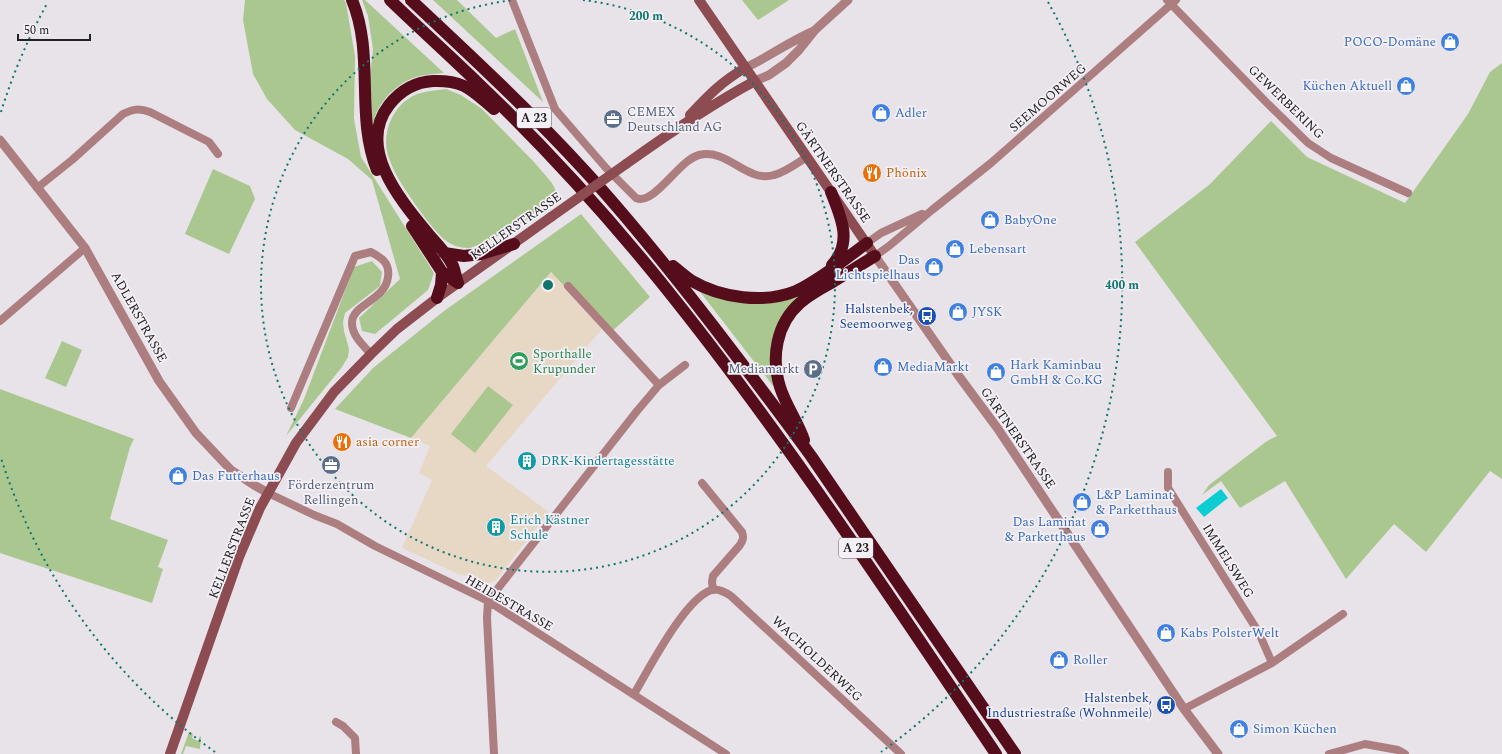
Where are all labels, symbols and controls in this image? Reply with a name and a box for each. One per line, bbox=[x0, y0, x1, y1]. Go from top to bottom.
text: 200 m bbox=[629, 7, 663, 26]
scale bar bbox=[18, 16, 90, 42]
text: 50 m bbox=[24, 21, 49, 40]
shop icon: POCO-Domäne bbox=[1439, 31, 1461, 53]
place label: POCO-Domäne bbox=[1344, 32, 1436, 52]
street label: SEEMOORWEG bbox=[1005, 59, 1091, 137]
street label: GEWERBERING bbox=[1243, 60, 1329, 144]
shop icon: Küchen Aktuell bbox=[1395, 75, 1417, 97]
place label: Küchen Aktuell bbox=[1302, 76, 1392, 96]
place label: CEMEX Deutschland AG bbox=[627, 102, 722, 137]
shop icon: Adler bbox=[870, 102, 892, 124]
place label: Adler bbox=[895, 103, 927, 123]
road number: A 23 bbox=[517, 108, 551, 128]
office icon: CEMEX Deutschland AG bbox=[602, 108, 624, 130]
street label: GÄRTNERSTRASSE bbox=[790, 117, 876, 227]
restaurant icon: Phönix bbox=[861, 162, 883, 184]
place label: Phönix bbox=[886, 163, 927, 183]
street label: KELLERSTRASSE bbox=[466, 187, 566, 265]
shop icon: BabyOne bbox=[979, 209, 1001, 231]
place label: BabyOne bbox=[1004, 210, 1057, 230]
shop icon: Lebensart bbox=[944, 238, 966, 260]
place label: Lebensart bbox=[969, 239, 1027, 259]
place label: Das Lichtspielhaus bbox=[835, 250, 920, 285]
shop icon: Das Lichtspielhaus bbox=[923, 256, 945, 278]
street label: ADLERSTRASSE bbox=[106, 268, 172, 366]
text: 400 m bbox=[1105, 276, 1139, 295]
centre of rings bbox=[541, 278, 555, 292]
place label: Halstenbek, Seemoorweg bbox=[840, 299, 913, 334]
shop icon: JYSK bbox=[947, 301, 969, 323]
place label: JYSK bbox=[972, 302, 1003, 322]
bus stop icon: Halstenbek, Seemoorweg bbox=[916, 305, 938, 327]
place label: Sporthalle Krupunder bbox=[533, 344, 596, 379]
sports icon: Sporthalle Krupunder bbox=[508, 350, 530, 372]
place label: Hark Kaminbau GmbH & Co.KG bbox=[1010, 355, 1103, 390]
shop icon: MediaMarkt bbox=[872, 356, 894, 378]
place label: MediaMarkt bbox=[897, 357, 969, 377]
parking icon: Mediamarkt bbox=[802, 358, 824, 380]
place label: Mediamarkt bbox=[728, 359, 799, 379]
shop icon: Hark Kaminbau GmbH & Co.KG bbox=[985, 361, 1007, 383]
street label: GÄRTNERSTRASSE bbox=[975, 383, 1061, 493]
restaurant icon: asia corner bbox=[331, 431, 353, 453]
place label: asia corner bbox=[356, 432, 419, 452]
building icon: DRK-Kindertagesstätte bbox=[516, 450, 538, 472]
place label: DRK-Kindertagesstätte bbox=[541, 451, 675, 471]
office icon: Förderzentrum Rellingen bbox=[320, 454, 342, 476]
shop icon: Das Futterhaus bbox=[167, 465, 189, 487]
place label: Das Futterhaus bbox=[192, 466, 280, 486]
place label: Förderzentrum Rellingen bbox=[288, 475, 374, 510]
place label: L&P Laminat & Parketthaus bbox=[1096, 485, 1177, 520]
shop icon: L&P Laminat & Parketthaus bbox=[1071, 491, 1093, 513]
street label: KELLERSTRASSE bbox=[203, 494, 261, 602]
place label: Erich Kästner Schule bbox=[510, 510, 589, 545]
place label: Das Laminat & Parketthaus bbox=[1005, 512, 1086, 547]
building icon: Erich Kästner Schule bbox=[485, 516, 507, 538]
shop icon: Das Laminat & Parketthaus bbox=[1089, 518, 1111, 540]
street label: IMMELSWEG bbox=[1197, 520, 1259, 602]
road number: A 23 bbox=[839, 538, 873, 558]
street label: HEIDESTRASSE bbox=[461, 570, 557, 636]
street label: WACHOLDERWEG bbox=[767, 611, 867, 707]
shop icon: Kabs PolsterWelt bbox=[1155, 622, 1177, 644]
place label: Kabs PolsterWelt bbox=[1180, 623, 1280, 643]
shop icon: Roller bbox=[1048, 649, 1070, 671]
place label: Roller bbox=[1073, 650, 1108, 670]
place label: Halstenbek, Industriestraße (Wohnmeile) bbox=[987, 688, 1152, 723]
bus stop icon: Halstenbek, Industriestraße (Wohnmeile) bbox=[1155, 694, 1177, 716]
shop icon: Simon Küchen bbox=[1228, 718, 1250, 740]
place label: Simon Küchen bbox=[1253, 719, 1337, 739]

